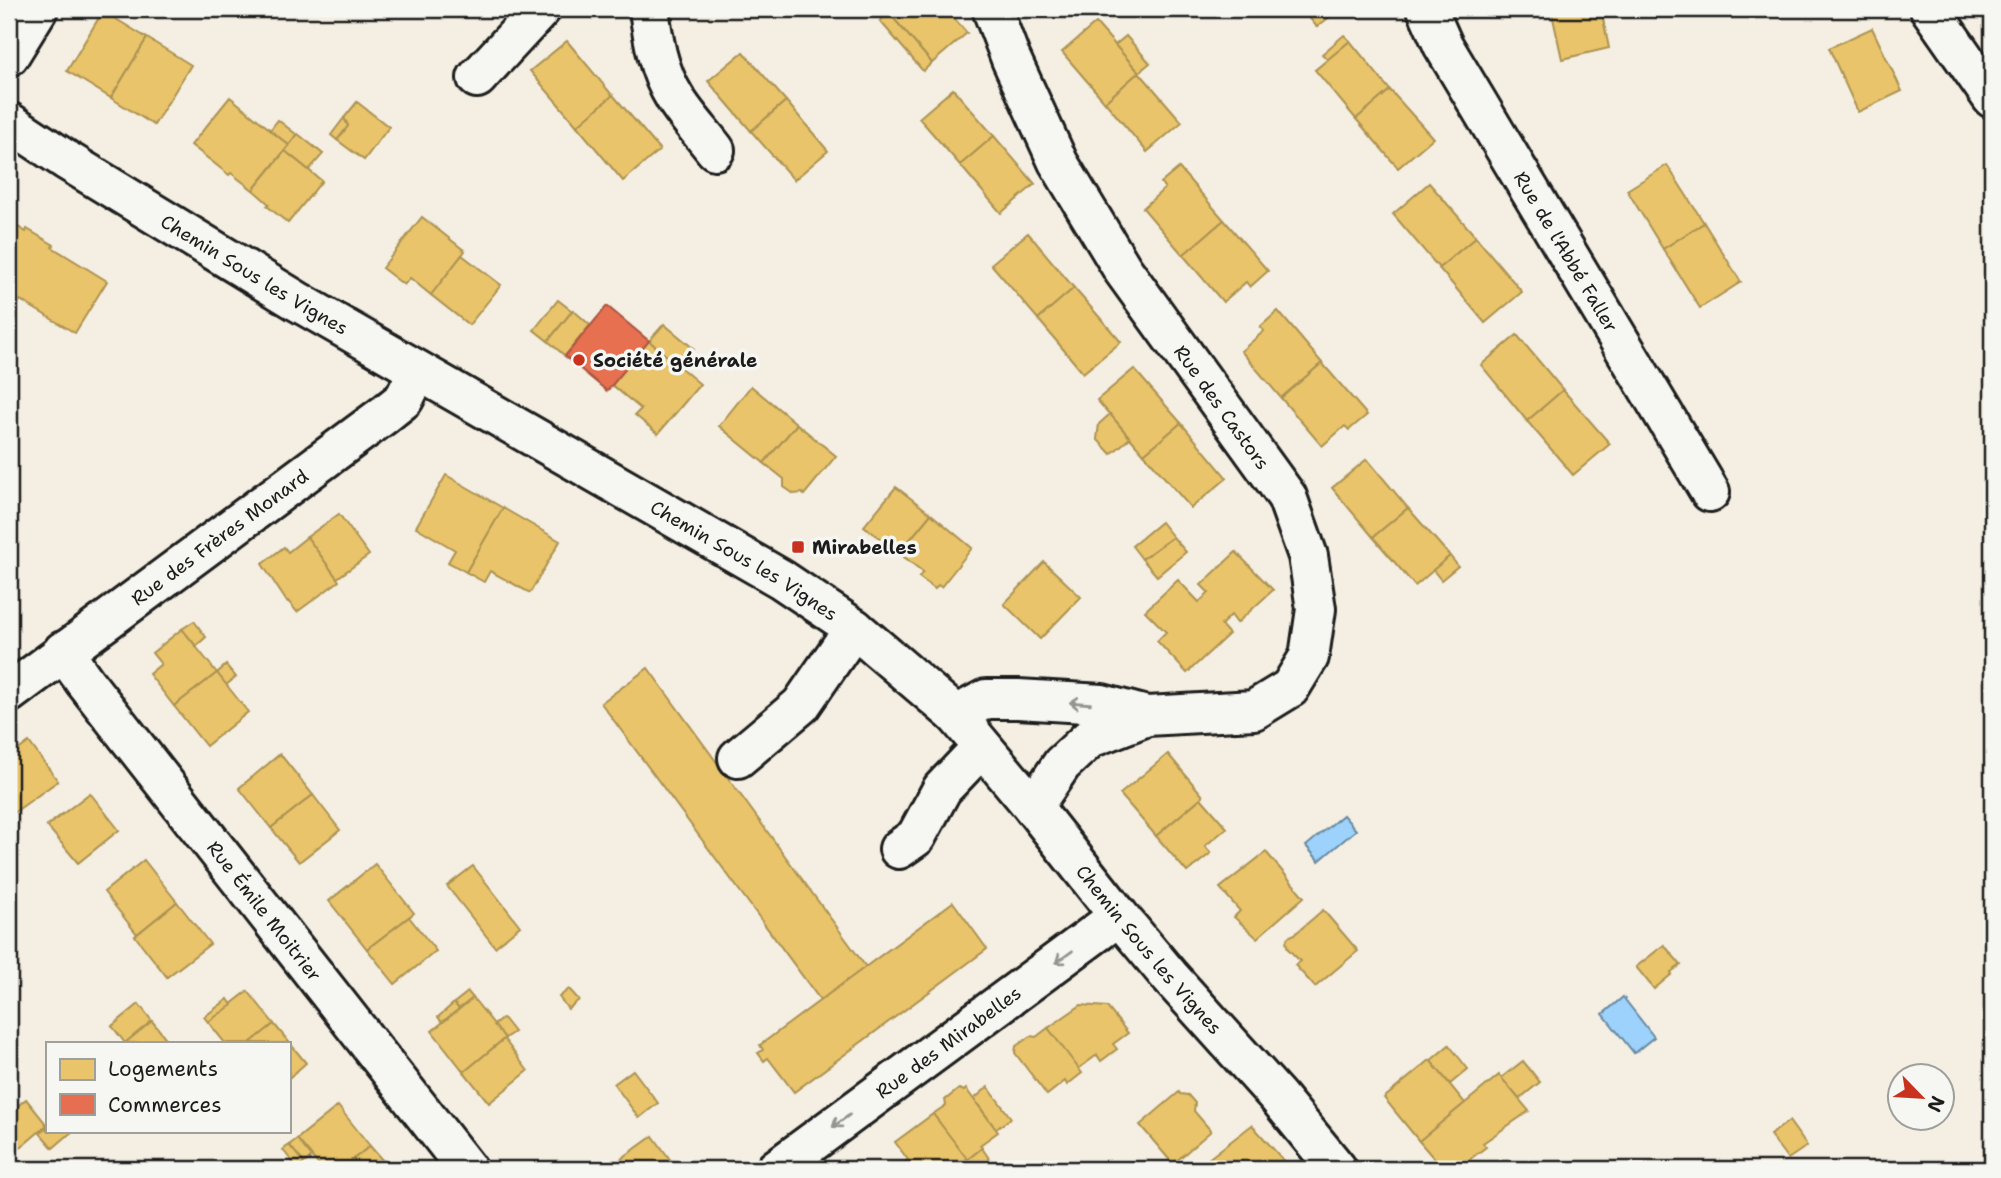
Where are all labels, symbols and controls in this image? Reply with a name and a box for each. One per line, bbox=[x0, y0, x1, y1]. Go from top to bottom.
street label: Rue de l'Abbé Faller bbox=[1509, 166, 1624, 337]
street label: Chemin Sous les Vignes bbox=[156, 208, 353, 340]
street label: Rue des Castors bbox=[1169, 340, 1276, 474]
place label: Société générale bbox=[593, 348, 757, 373]
marker: Société générale bbox=[571, 352, 587, 368]
street label: Rue des Frères Monard bbox=[126, 463, 313, 611]
street label: Chemin Sous les Vignes bbox=[646, 494, 843, 626]
place label: Mirabelles bbox=[812, 535, 917, 560]
marker: Mirabelles bbox=[790, 539, 806, 555]
one-way arrow bbox=[1069, 696, 1092, 709]
street label: Rue Émile Moitrier bbox=[202, 836, 328, 986]
street label: Chemin Sous les Vignes bbox=[1071, 859, 1228, 1039]
one-way arrow bbox=[1055, 950, 1074, 964]
street label: Rue des Mirabelles bbox=[870, 980, 1026, 1104]
legend bbox=[46, 1042, 290, 1132]
text: Logements bbox=[108, 1055, 218, 1083]
north arrow bbox=[1885, 1062, 1955, 1132]
text: Commerces bbox=[108, 1091, 222, 1119]
text: N bbox=[1921, 1092, 1950, 1116]
one-way arrow bbox=[832, 1113, 851, 1128]

